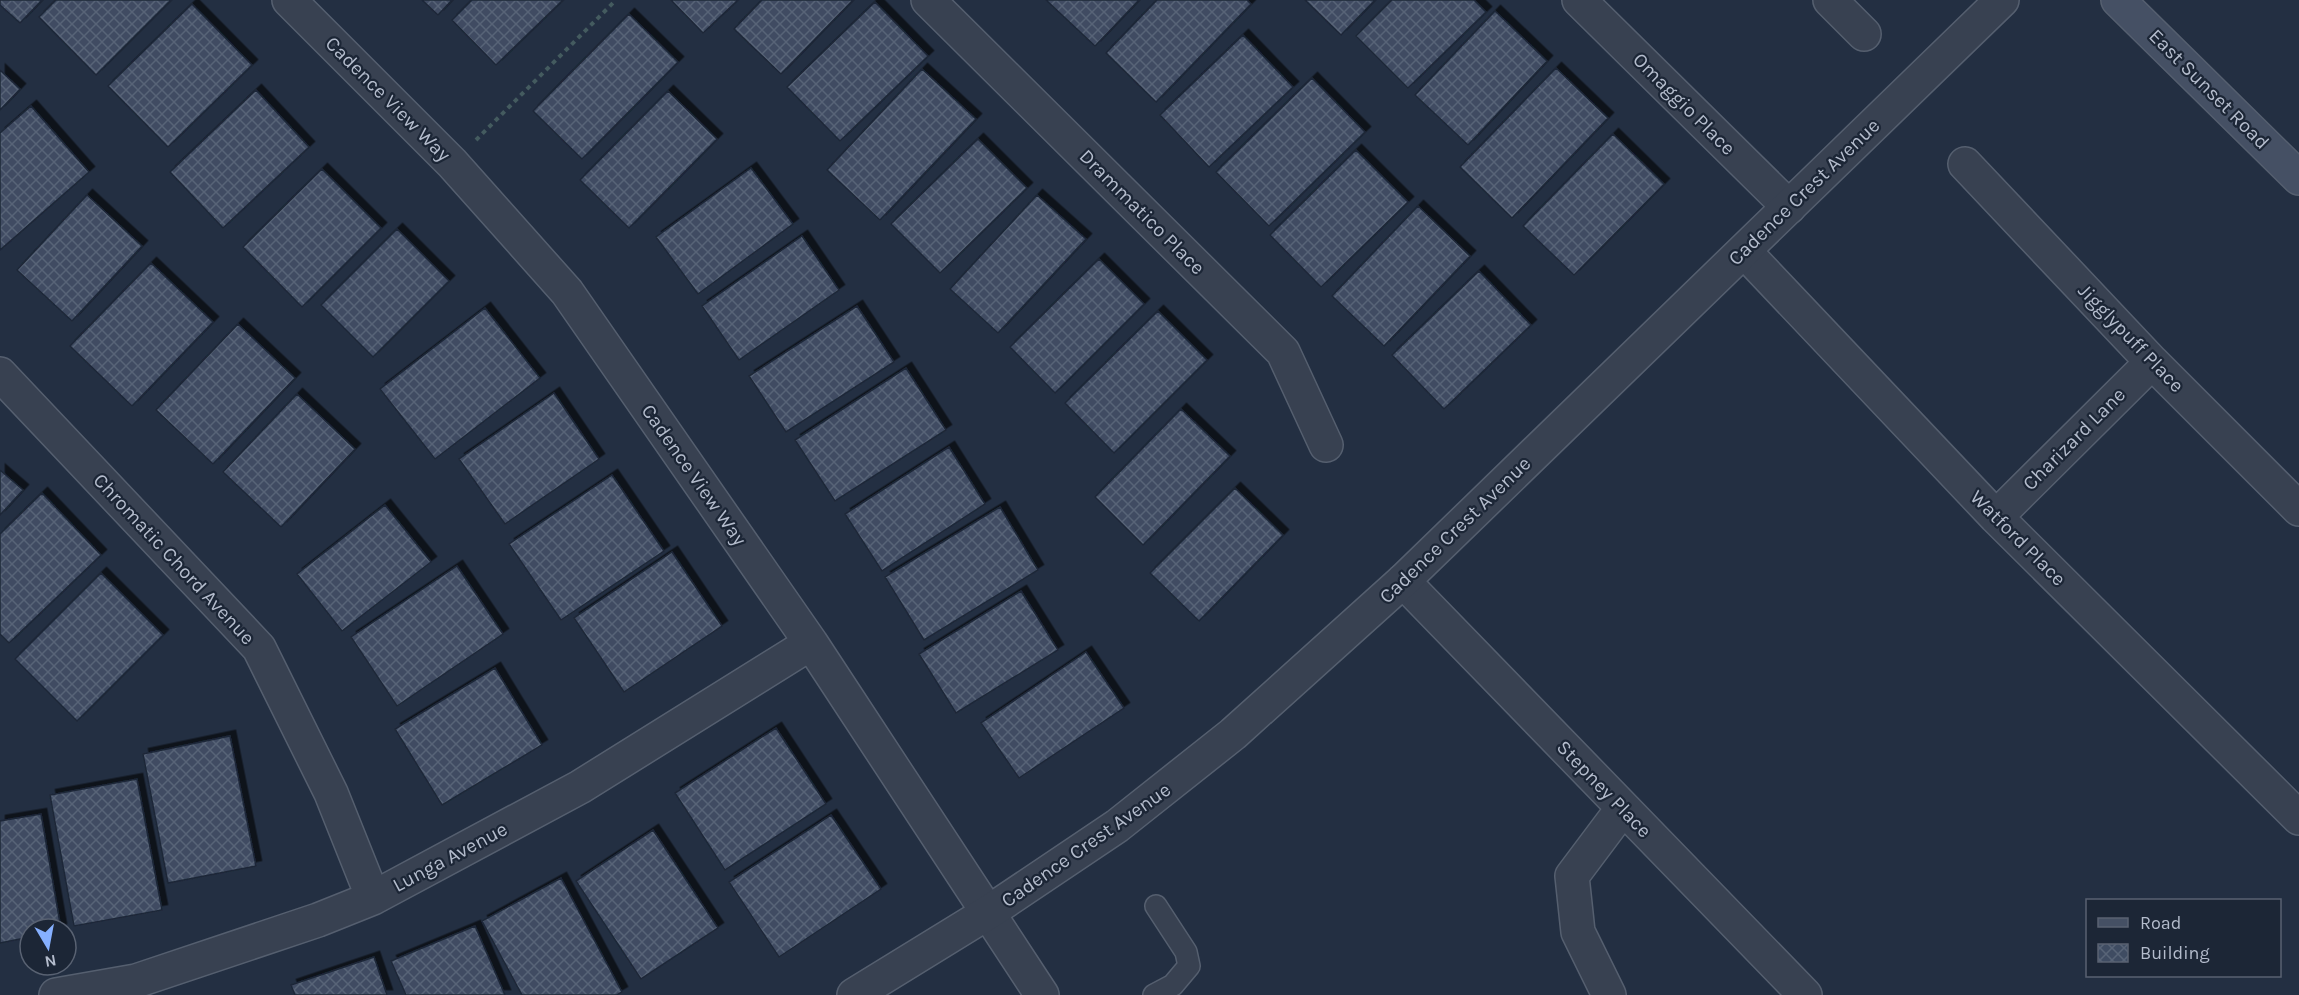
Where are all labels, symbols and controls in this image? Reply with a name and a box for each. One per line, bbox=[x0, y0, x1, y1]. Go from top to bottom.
street label: East Sunset Road bbox=[2144, 24, 2274, 154]
street label: Cadence View Way bbox=[321, 32, 455, 166]
street label: Omaggio Place bbox=[1628, 48, 1740, 160]
street label: Cadence Crest Avenue bbox=[1724, 114, 1884, 270]
street label: Drammatico Place bbox=[1075, 145, 1209, 279]
street label: Jigglypuff Place bbox=[2073, 279, 2189, 397]
street label: Charizard Lane bbox=[2018, 383, 2130, 495]
street label: Cadence View Way bbox=[637, 400, 751, 550]
street label: Cadence Crest Avenue bbox=[1375, 452, 1535, 608]
street label: Chromatic Chord Avenue bbox=[89, 469, 259, 649]
street label: Watford Place bbox=[1965, 485, 2071, 591]
street label: Stepney Place bbox=[1552, 736, 1656, 842]
street label: Cadence Crest Avenue bbox=[997, 778, 1175, 912]
street label: Lunga Avenue bbox=[389, 817, 511, 897]
legend bbox=[2086, 899, 2281, 977]
text: Road bbox=[2140, 912, 2181, 934]
north arrow bbox=[18, 917, 78, 977]
text: Building bbox=[2140, 942, 2210, 964]
text: N bbox=[43, 951, 58, 972]

